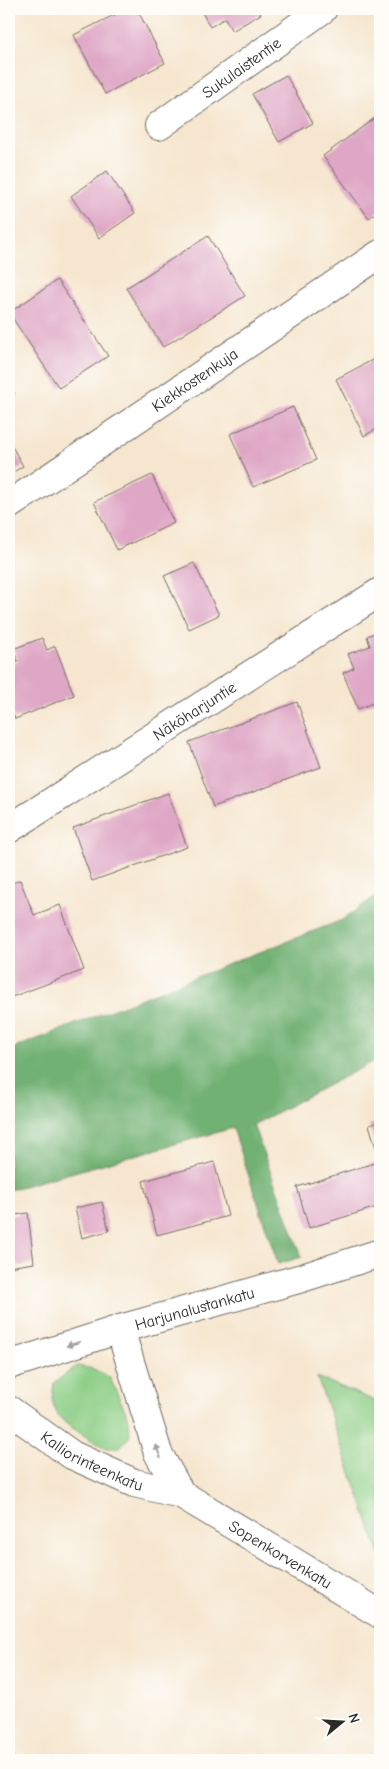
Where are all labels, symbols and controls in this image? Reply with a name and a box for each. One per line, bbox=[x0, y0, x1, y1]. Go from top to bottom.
street label: Sukulaistentie bbox=[199, 34, 285, 102]
street label: Kiekkostenkuja bbox=[149, 345, 241, 416]
street label: Näköharjuntie bbox=[150, 678, 240, 745]
street label: Harjunalustankatu bbox=[133, 1284, 257, 1334]
one-way arrow bbox=[66, 1340, 81, 1348]
street label: Kalliorinteenkatu bbox=[37, 1428, 145, 1495]
one-way arrow bbox=[154, 1443, 162, 1458]
street label: Sopenkorvenkatu bbox=[225, 1517, 335, 1593]
north arrow bbox=[316, 1696, 366, 1746]
text: N bbox=[344, 1711, 363, 1725]

